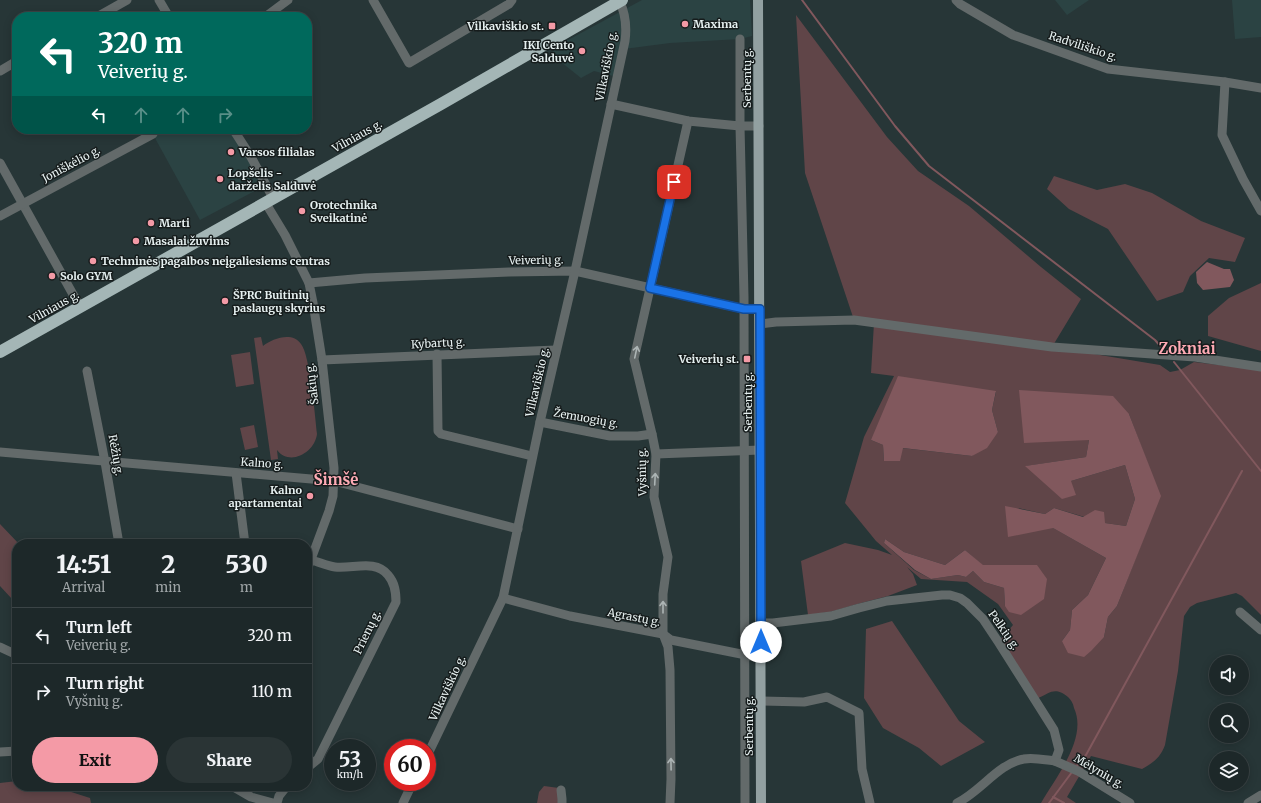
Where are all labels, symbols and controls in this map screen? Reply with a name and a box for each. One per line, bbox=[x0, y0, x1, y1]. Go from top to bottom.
place label: Maxima bbox=[693, 17, 738, 31]
place label: Vilkaviškio st. bbox=[466, 19, 544, 33]
marker: Maxima bbox=[680, 19, 690, 29]
marker: Vilkaviškio st. bbox=[547, 21, 557, 31]
text: 320 m bbox=[98, 25, 183, 61]
icon: left bbox=[32, 28, 84, 80]
street label: Radviliškio g. bbox=[1047, 28, 1119, 64]
street label: Vilkaviškio g. bbox=[592, 30, 620, 103]
place label: IKI Cento Salduvė bbox=[523, 38, 574, 65]
marker: IKI Cento Salduvė bbox=[577, 46, 587, 56]
street label: Serbentų g. bbox=[740, 48, 754, 108]
text: Veiverių g. bbox=[98, 60, 188, 83]
icon: left bbox=[88, 104, 110, 126]
icon: ahead bbox=[130, 104, 152, 126]
icon: ahead bbox=[172, 104, 194, 126]
icon: right bbox=[214, 104, 236, 126]
street label: Vilniaus g. bbox=[329, 116, 385, 156]
street label: Joniškėlio g. bbox=[39, 143, 103, 186]
place label: Varsos filialas bbox=[238, 145, 315, 159]
marker: Varsos filialas bbox=[226, 147, 236, 157]
pin bbox=[657, 165, 691, 199]
place label: Lopšelis - darželis Salduvė bbox=[228, 166, 316, 193]
icon: arrive bbox=[663, 171, 685, 193]
marker: Lopšelis - darželis Salduvė bbox=[215, 174, 225, 184]
place label: Orotechnika Sveikatinė bbox=[310, 198, 377, 225]
marker: Orotechnika Sveikatinė bbox=[297, 206, 307, 216]
place label: Marti bbox=[159, 216, 190, 230]
marker: Marti bbox=[146, 218, 156, 228]
place label: Masalai žuvims bbox=[144, 234, 230, 248]
marker: Masalai žuvims bbox=[131, 236, 141, 246]
street label: Veiverių g. bbox=[507, 253, 564, 267]
place label: Techninės pagalbos neįgaliesiems centras bbox=[101, 254, 330, 268]
marker: Techninės pagalbos neįgaliesiems centras bbox=[88, 256, 98, 266]
place label: Solo GYM bbox=[60, 269, 113, 283]
marker: Solo GYM bbox=[47, 271, 57, 281]
street label: Vilniaus g. bbox=[26, 287, 82, 327]
place label: ŠPRC Buitinių paslaugų skyrius bbox=[233, 288, 326, 315]
marker: ŠPRC Buitinių paslaugų skyrius bbox=[220, 296, 230, 306]
street label: Kybartų g. bbox=[411, 335, 466, 351]
district label: Zokniai bbox=[1158, 339, 1216, 358]
one-way arrow bbox=[633, 345, 641, 358]
street label: Vilkaviškio g. bbox=[522, 346, 552, 419]
place label: Veiverių st. bbox=[678, 352, 739, 366]
marker: Veiverių st. bbox=[742, 354, 752, 364]
street label: Šakių g. bbox=[302, 362, 321, 406]
street label: Serbentų g. bbox=[741, 372, 755, 432]
street label: Žemuogių g. bbox=[552, 405, 620, 431]
street label: Rėžių g. bbox=[106, 433, 127, 477]
street label: Vyšnių g. bbox=[635, 448, 649, 497]
street label: Kalno g. bbox=[240, 455, 284, 471]
district label: Šimšė bbox=[314, 469, 358, 489]
one-way arrow bbox=[651, 473, 658, 486]
place label: Kalno apartamentai bbox=[228, 483, 302, 510]
marker: Kalno apartamentai bbox=[305, 491, 315, 501]
text: 14:51 bbox=[56, 549, 111, 580]
text: 2 bbox=[161, 549, 175, 580]
text: 530 bbox=[225, 549, 268, 580]
text: Arrival bbox=[62, 579, 105, 596]
text: min bbox=[155, 579, 181, 596]
text: m bbox=[240, 579, 253, 596]
one-way arrow bbox=[659, 601, 667, 614]
street label: Agrastų g. bbox=[605, 605, 662, 629]
street label: Pelkių g. bbox=[985, 607, 1023, 653]
street label: Prienų g. bbox=[350, 608, 384, 656]
text: Turn left bbox=[66, 618, 132, 637]
position arrow bbox=[740, 621, 782, 663]
icon: left bbox=[32, 625, 54, 647]
text: 320 m bbox=[247, 626, 292, 645]
text: Veiverių g. bbox=[66, 637, 131, 654]
street label: Vilkaviškio g. bbox=[425, 653, 468, 724]
map controls bbox=[1209, 655, 1249, 791]
button: sound bbox=[1209, 655, 1249, 695]
text: Turn right bbox=[66, 674, 144, 693]
icon: right bbox=[32, 681, 54, 703]
text: 110 m bbox=[251, 682, 292, 701]
text: Vyšnių g. bbox=[66, 693, 123, 710]
street label: Serbentų g. bbox=[742, 696, 756, 756]
button: search bbox=[1209, 703, 1249, 743]
button: Exit bbox=[32, 737, 158, 783]
button: Share bbox=[166, 737, 292, 783]
speed limit sign: 60 bbox=[384, 739, 436, 791]
text: 53 bbox=[339, 747, 361, 772]
street label: Mėlynių g. bbox=[1071, 751, 1127, 791]
button: layers bbox=[1209, 751, 1249, 791]
one-way arrow bbox=[667, 758, 675, 771]
text: km/h bbox=[337, 768, 363, 781]

